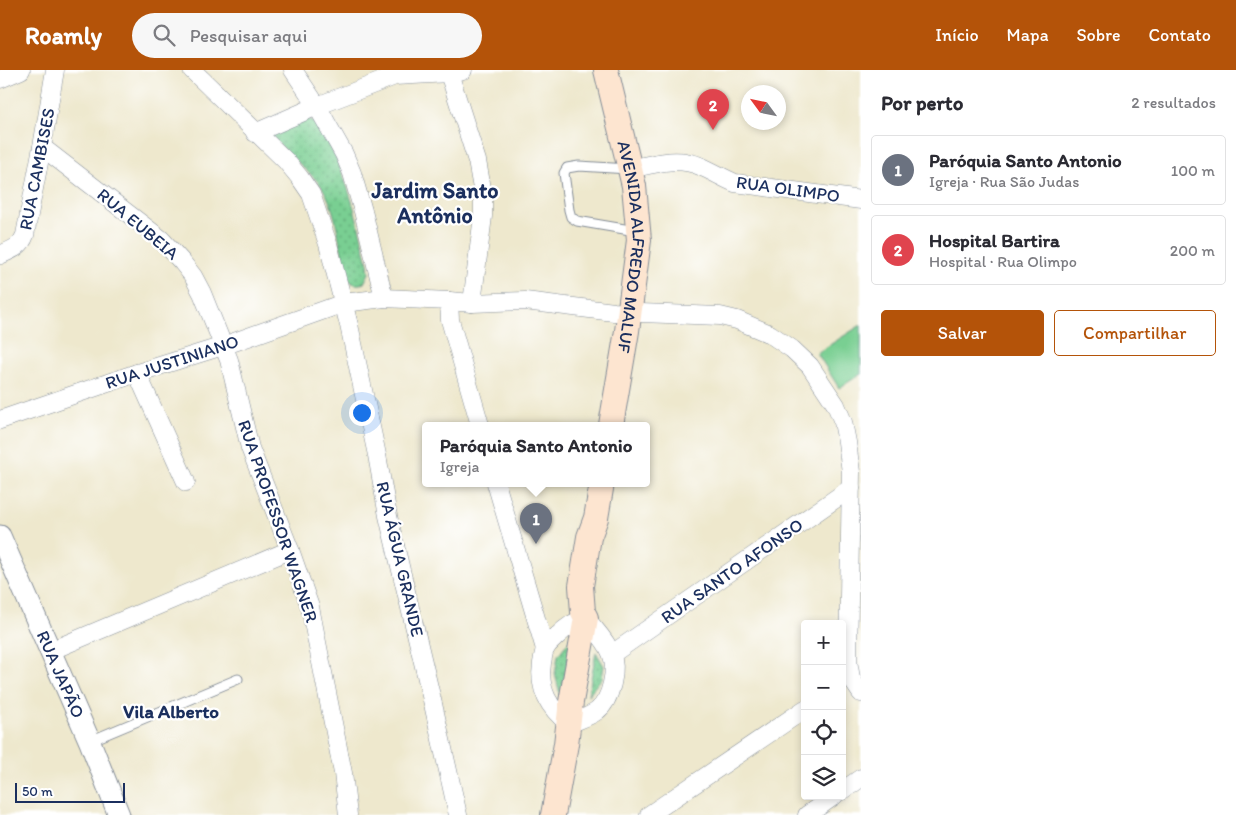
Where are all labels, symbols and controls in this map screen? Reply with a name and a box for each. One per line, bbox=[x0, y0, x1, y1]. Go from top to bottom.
search box bbox=[132, 13, 482, 58]
text: Roamly bbox=[25, 21, 102, 50]
icon: search bbox=[150, 21, 178, 49]
text: Pesquisar aqui bbox=[190, 24, 307, 47]
text: Início bbox=[935, 24, 979, 46]
text: Mapa bbox=[1007, 24, 1049, 46]
text: Sobre bbox=[1077, 24, 1121, 46]
text: Contato bbox=[1149, 24, 1211, 46]
north arrow bbox=[741, 85, 786, 130]
pin: 2 bbox=[697, 89, 729, 130]
text: Por perto bbox=[881, 90, 963, 115]
text: 2 resultados bbox=[1131, 93, 1216, 112]
street label: RUA CAMBISES bbox=[14, 106, 60, 232]
street label: AVENIDA ALFREDO MALUF bbox=[612, 138, 650, 355]
text: Paróquia Santo Antonio bbox=[929, 149, 1122, 172]
text: 1 bbox=[894, 161, 902, 180]
text: 100 m bbox=[1171, 161, 1215, 180]
street label: RUA OLIMPO bbox=[735, 171, 841, 207]
text: Igreja · Rua São Judas bbox=[929, 172, 1079, 191]
district label: Jardim Santo Antônio bbox=[370, 177, 499, 229]
street label: RUA EUBEIA bbox=[93, 183, 184, 265]
text: Hospital Bartira bbox=[929, 229, 1060, 252]
text: 2 bbox=[894, 241, 902, 260]
text: 200 m bbox=[1170, 241, 1215, 260]
text: Hospital · Rua Olimpo bbox=[929, 252, 1077, 271]
button: Salvar bbox=[881, 310, 1044, 356]
button: Compartilhar bbox=[1054, 310, 1216, 356]
street label: RUA JUSTINIANO bbox=[102, 330, 242, 394]
your location bbox=[349, 400, 375, 426]
street label: RUA PROFESSOR WAGNER bbox=[233, 417, 323, 625]
popup bbox=[422, 422, 650, 487]
text: Paróquia Santo Antonio bbox=[440, 434, 632, 457]
text: Igreja bbox=[440, 457, 479, 476]
street label: RUA ÁGUA GRANDE bbox=[371, 479, 429, 639]
pin: 1 bbox=[520, 503, 552, 544]
street label: RUA SANTO AFONSO bbox=[657, 514, 807, 628]
map controls bbox=[801, 620, 846, 800]
button: + bbox=[801, 620, 846, 665]
street label: RUA JAPÃO bbox=[32, 627, 89, 721]
button: − bbox=[801, 665, 846, 710]
district label: Vila Alberto bbox=[123, 700, 219, 723]
button: locate bbox=[801, 710, 846, 755]
button: layers bbox=[801, 755, 846, 800]
scale bar bbox=[15, 780, 125, 803]
text: 50 m bbox=[22, 783, 53, 800]

